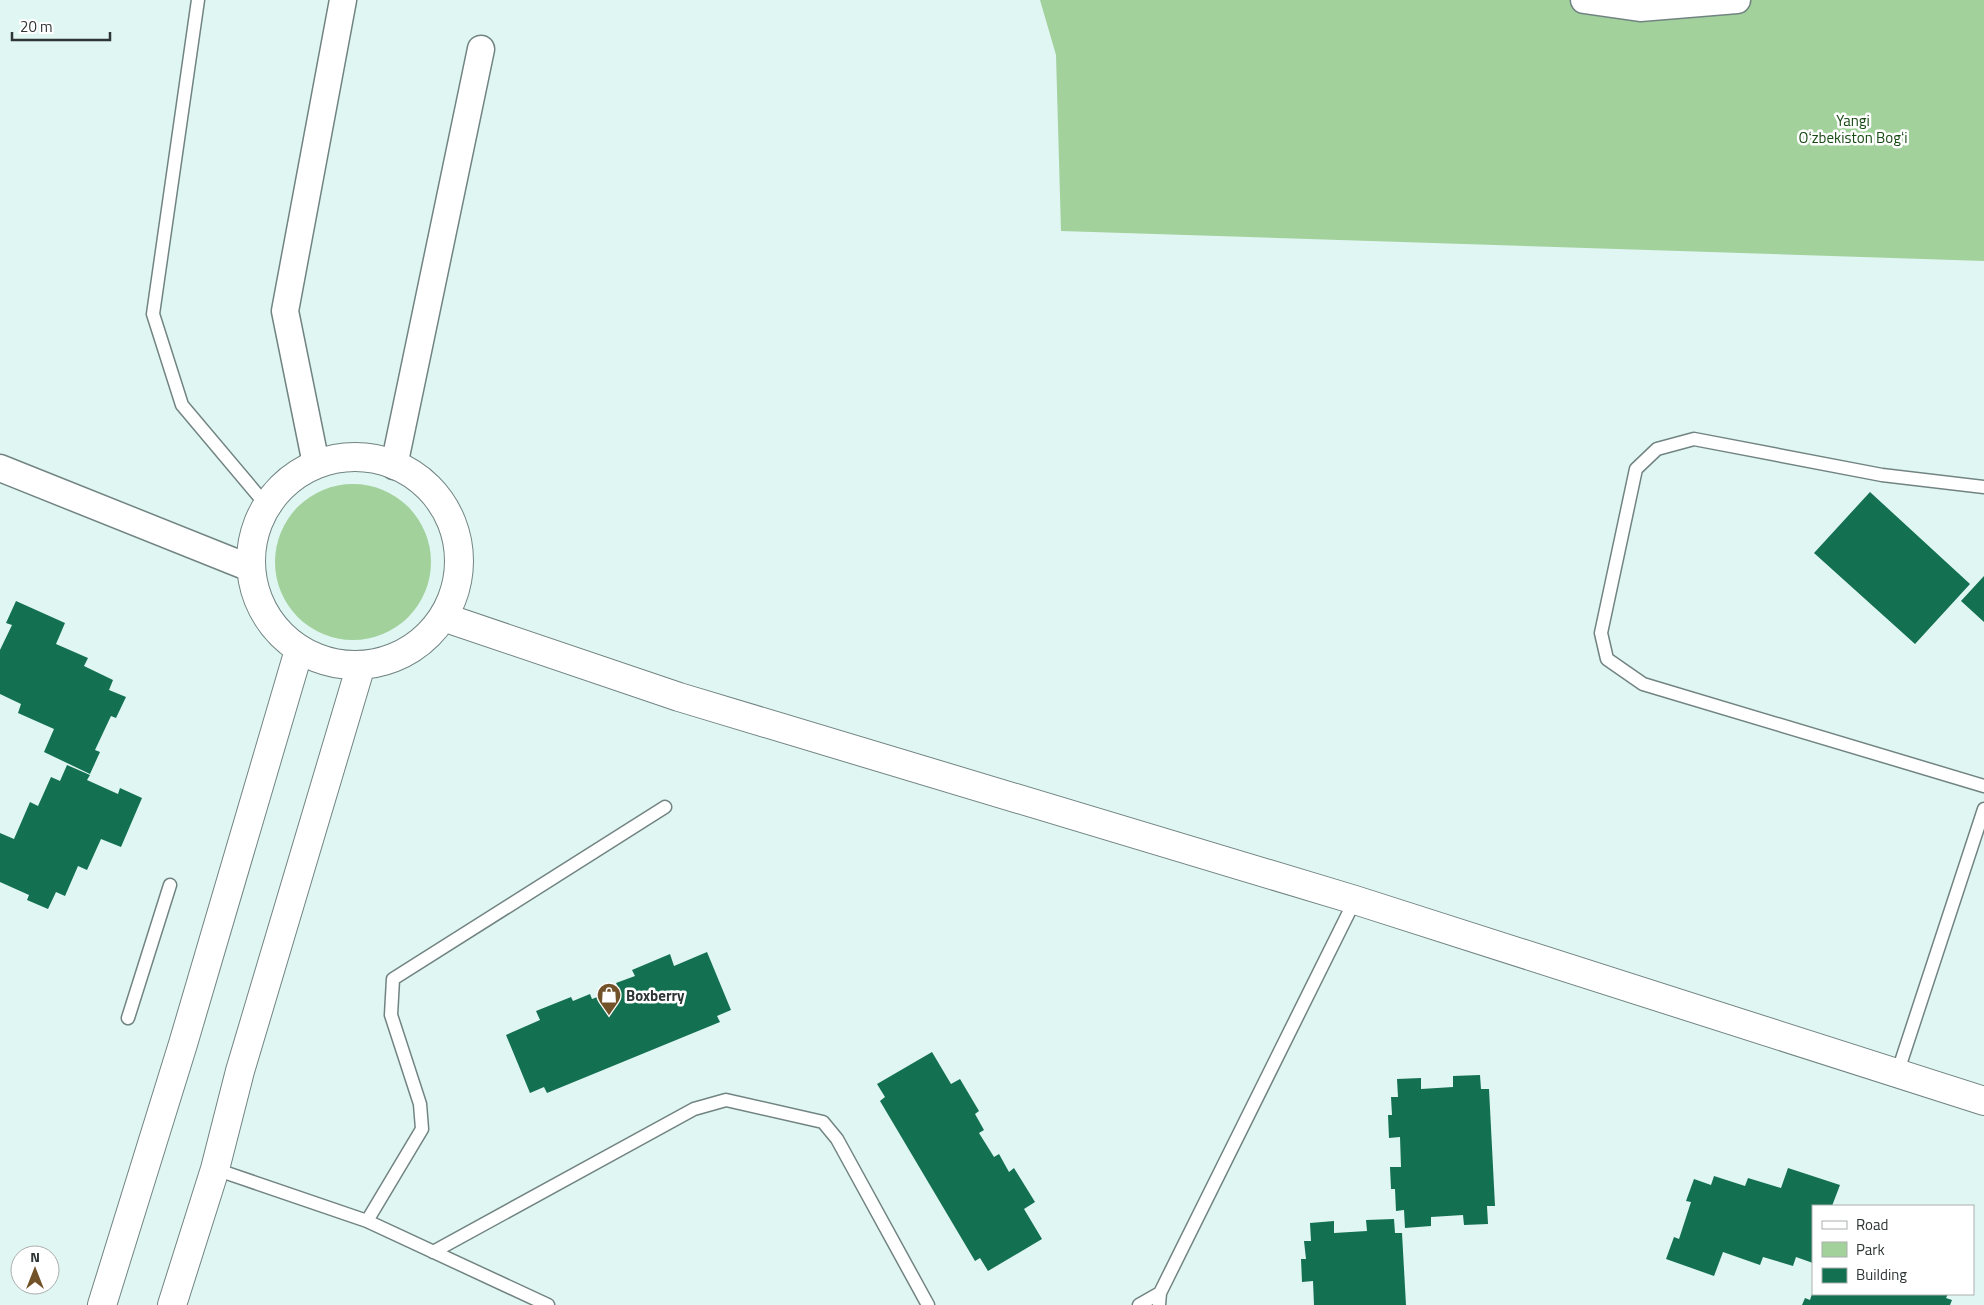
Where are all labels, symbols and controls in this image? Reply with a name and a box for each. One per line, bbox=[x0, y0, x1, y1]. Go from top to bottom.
scale bar bbox=[12, 10, 110, 42]
text: 20 m bbox=[20, 15, 53, 38]
park label: Yangi Oʻzbekiston Bogʻi bbox=[1799, 109, 1908, 149]
shop icon: Boxberry bbox=[596, 982, 622, 1016]
place label: Boxberry bbox=[626, 984, 685, 1007]
legend bbox=[1812, 1205, 1974, 1295]
text: Road bbox=[1856, 1213, 1888, 1236]
text: Park bbox=[1856, 1238, 1885, 1261]
north arrow bbox=[10, 1245, 60, 1295]
text: N bbox=[30, 1246, 40, 1267]
text: Building bbox=[1856, 1263, 1907, 1286]

